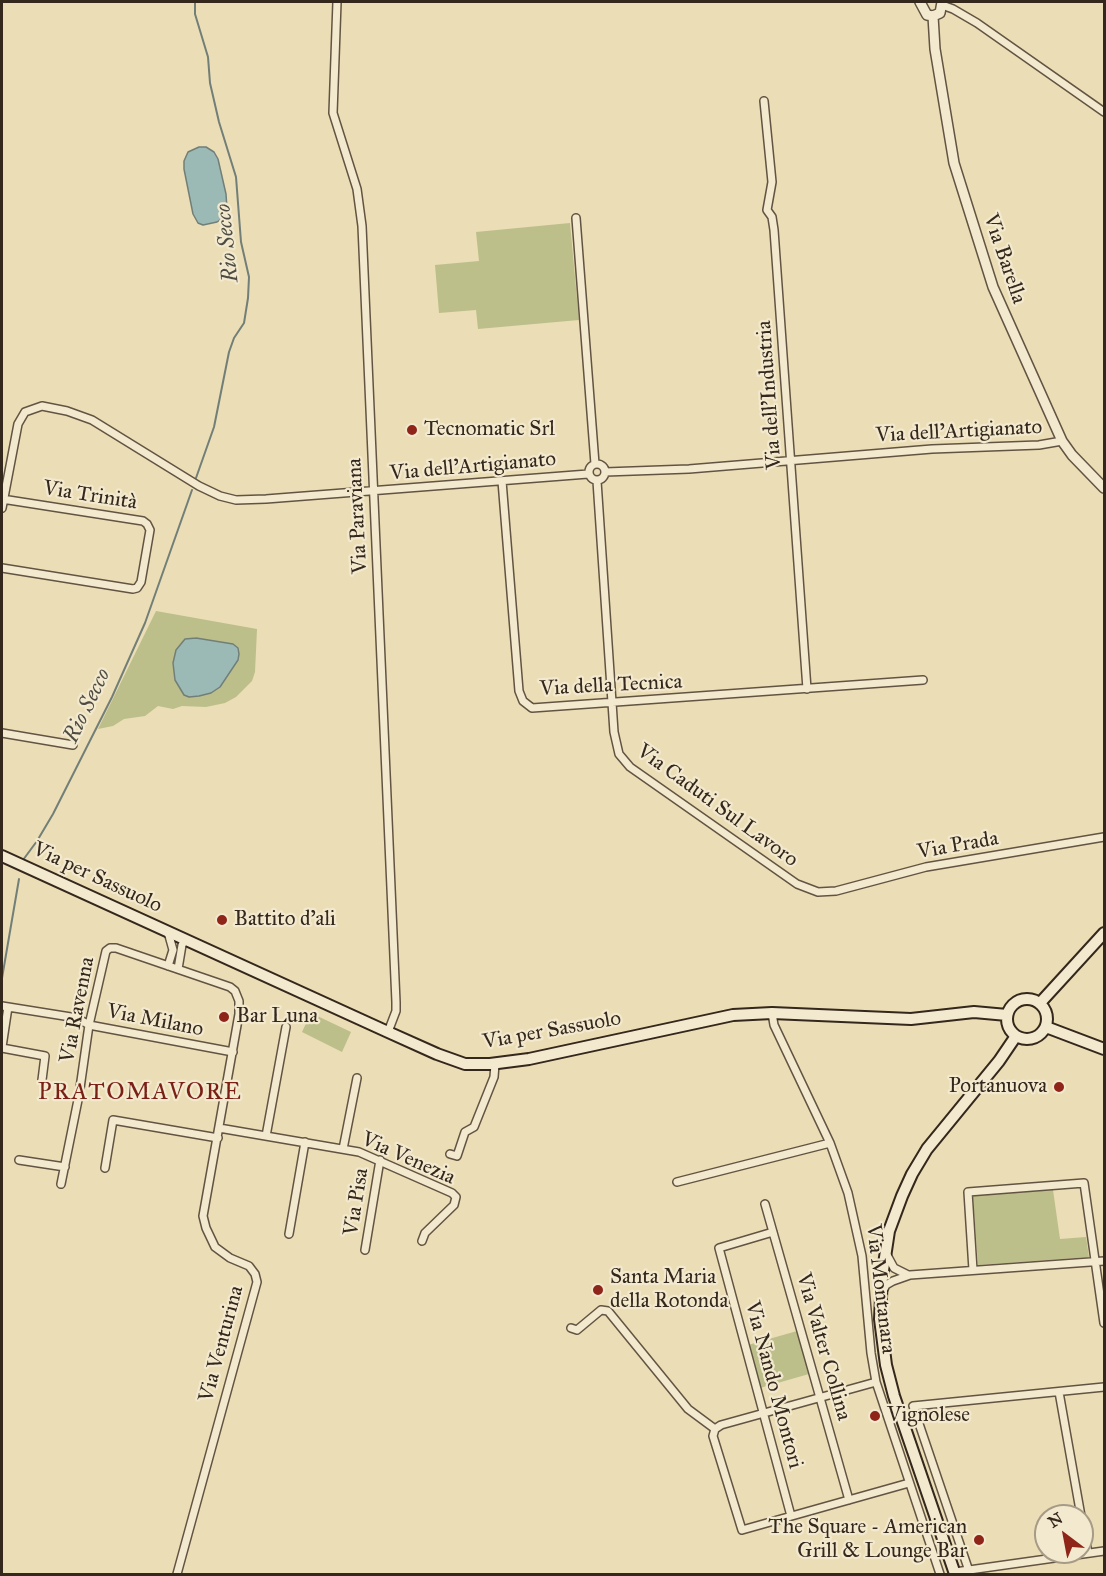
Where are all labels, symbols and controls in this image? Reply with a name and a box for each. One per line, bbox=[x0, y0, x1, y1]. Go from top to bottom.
water label: Rio Secco bbox=[211, 202, 245, 284]
street label: Via Barella bbox=[977, 211, 1031, 307]
street label: Via dell’Industria bbox=[752, 320, 788, 470]
street label: Via dell'Artigianato bbox=[875, 415, 1043, 449]
place label: Tecnomatic Srl bbox=[424, 417, 555, 443]
marker: Tecnomatic Srl bbox=[405, 423, 419, 437]
street label: Via dell'Artigianato bbox=[389, 447, 557, 487]
street label: Via Paraviana bbox=[342, 457, 374, 575]
street label: Via Trinità bbox=[41, 476, 139, 516]
water label: Rio Secco bbox=[59, 665, 117, 747]
street label: Via della Tecnica bbox=[539, 670, 683, 702]
street label: Via Caduti Sul Lavoro bbox=[631, 739, 803, 873]
street label: Via Prada bbox=[916, 826, 1000, 866]
street label: Via per Sassuolo bbox=[28, 837, 166, 919]
place label: Battito d'ali bbox=[234, 907, 336, 933]
marker: Battito d'ali bbox=[215, 913, 229, 927]
street label: Via Ravenna bbox=[55, 955, 101, 1065]
street label: Via Milano bbox=[105, 999, 205, 1043]
place label: Bar Luna bbox=[236, 1004, 318, 1030]
street label: Via per Sassuolo bbox=[481, 1006, 623, 1056]
marker: Bar Luna bbox=[217, 1010, 231, 1024]
place label: Portanuova bbox=[949, 1074, 1047, 1100]
district label: PRATOMAVORE bbox=[38, 1079, 242, 1107]
marker: Portanuova bbox=[1052, 1080, 1066, 1094]
street label: Via Venezia bbox=[357, 1127, 459, 1191]
street label: Via Pisa bbox=[339, 1166, 375, 1238]
street label: Via Montanara bbox=[860, 1223, 900, 1355]
place label: Santa Maria della Rotonda bbox=[610, 1265, 728, 1315]
street label: Via Valter Collina bbox=[790, 1270, 856, 1424]
street label: Via Venturina bbox=[194, 1283, 250, 1405]
marker: Santa Maria della Rotonda bbox=[591, 1283, 605, 1297]
street label: Via Nando Montori bbox=[739, 1299, 807, 1471]
place label: Vignolese bbox=[887, 1403, 970, 1429]
marker: Vignolese bbox=[868, 1409, 882, 1423]
north arrow bbox=[1034, 1504, 1094, 1564]
text: N bbox=[1044, 1508, 1066, 1532]
place label: The Square - American Grill & Lounge Bar bbox=[768, 1515, 967, 1565]
marker: The Square - American Grill & Lounge Bar bbox=[972, 1533, 986, 1547]

